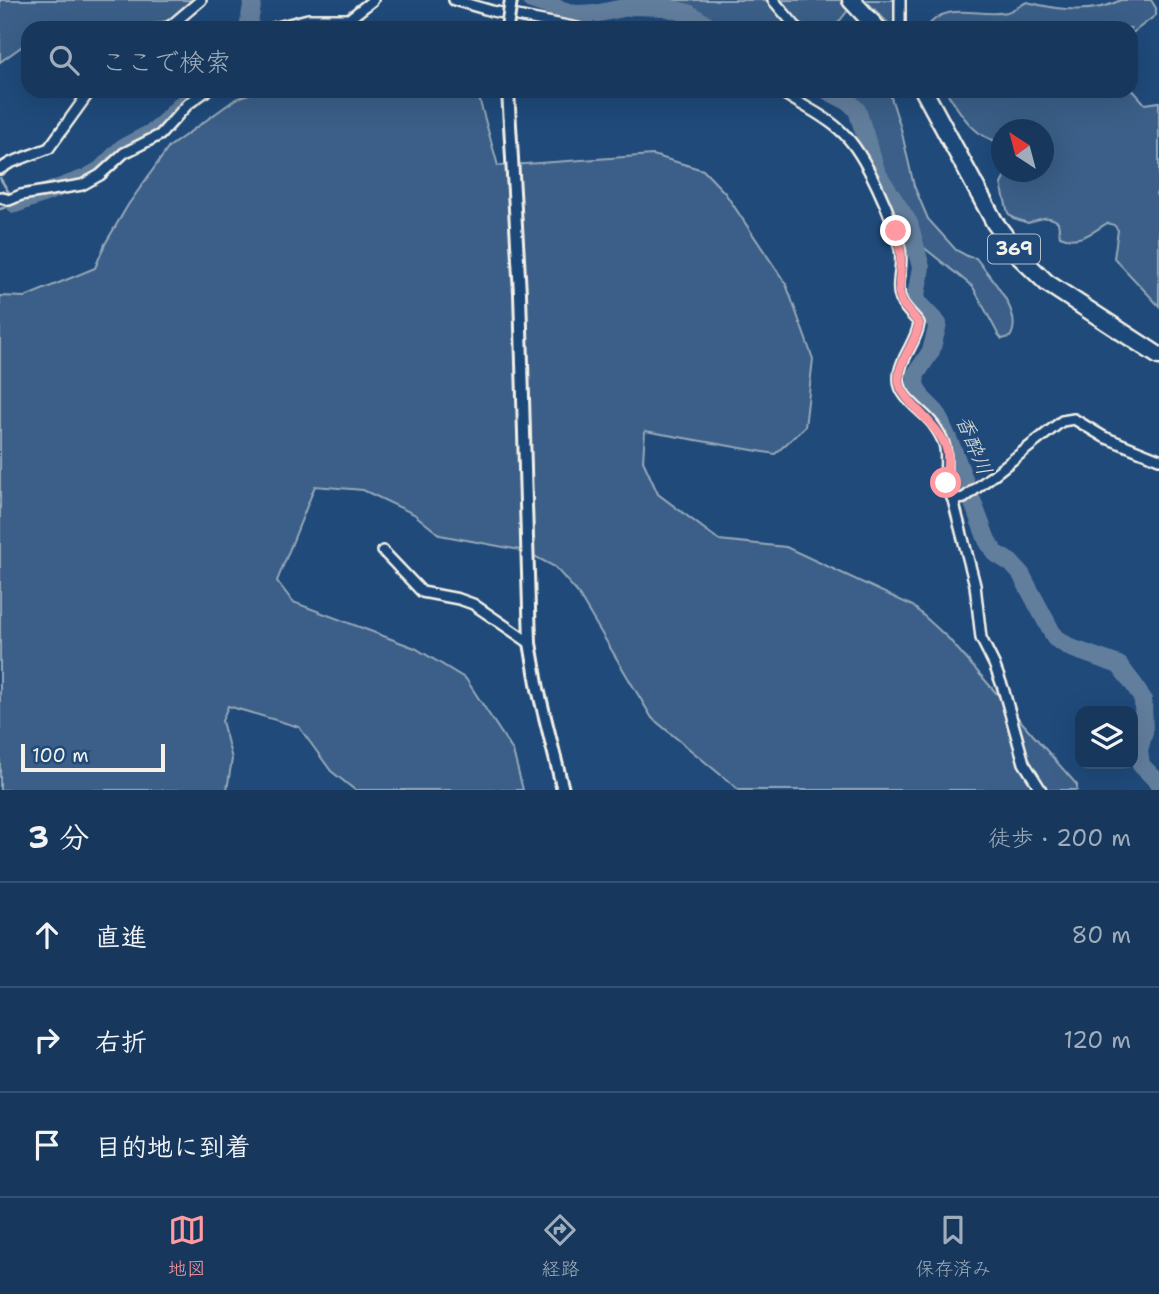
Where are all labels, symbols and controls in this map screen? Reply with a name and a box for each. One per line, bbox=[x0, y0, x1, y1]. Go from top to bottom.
search box bbox=[21, 21, 1138, 98]
icon: search bbox=[45, 41, 83, 79]
text: ここで検索 bbox=[101, 44, 231, 79]
north arrow bbox=[991, 119, 1054, 182]
route end bbox=[880, 215, 911, 246]
road number: 369 bbox=[988, 234, 1040, 264]
water label: 香酔川 bbox=[949, 411, 999, 479]
route start bbox=[930, 467, 961, 498]
map controls bbox=[1075, 706, 1138, 769]
button: layers bbox=[1075, 706, 1138, 769]
scale bar bbox=[21, 741, 164, 773]
text: 100 m bbox=[32, 743, 89, 768]
text: 3 分 bbox=[28, 817, 89, 858]
text: 徒歩 · 200 m bbox=[988, 823, 1131, 853]
icon: ahead bbox=[28, 916, 66, 954]
text: 直進 bbox=[95, 919, 147, 954]
text: 80 m bbox=[1072, 920, 1131, 950]
icon: right bbox=[28, 1021, 66, 1059]
text: 右折 bbox=[95, 1024, 147, 1059]
text: 120 m bbox=[1063, 1025, 1131, 1055]
icon: arrive bbox=[28, 1126, 66, 1164]
text: 目的地に到着 bbox=[95, 1129, 251, 1164]
tab: 地図 bbox=[168, 1211, 206, 1281]
tab: 経路 bbox=[541, 1211, 579, 1281]
tab: 保存済み bbox=[915, 1211, 991, 1281]

